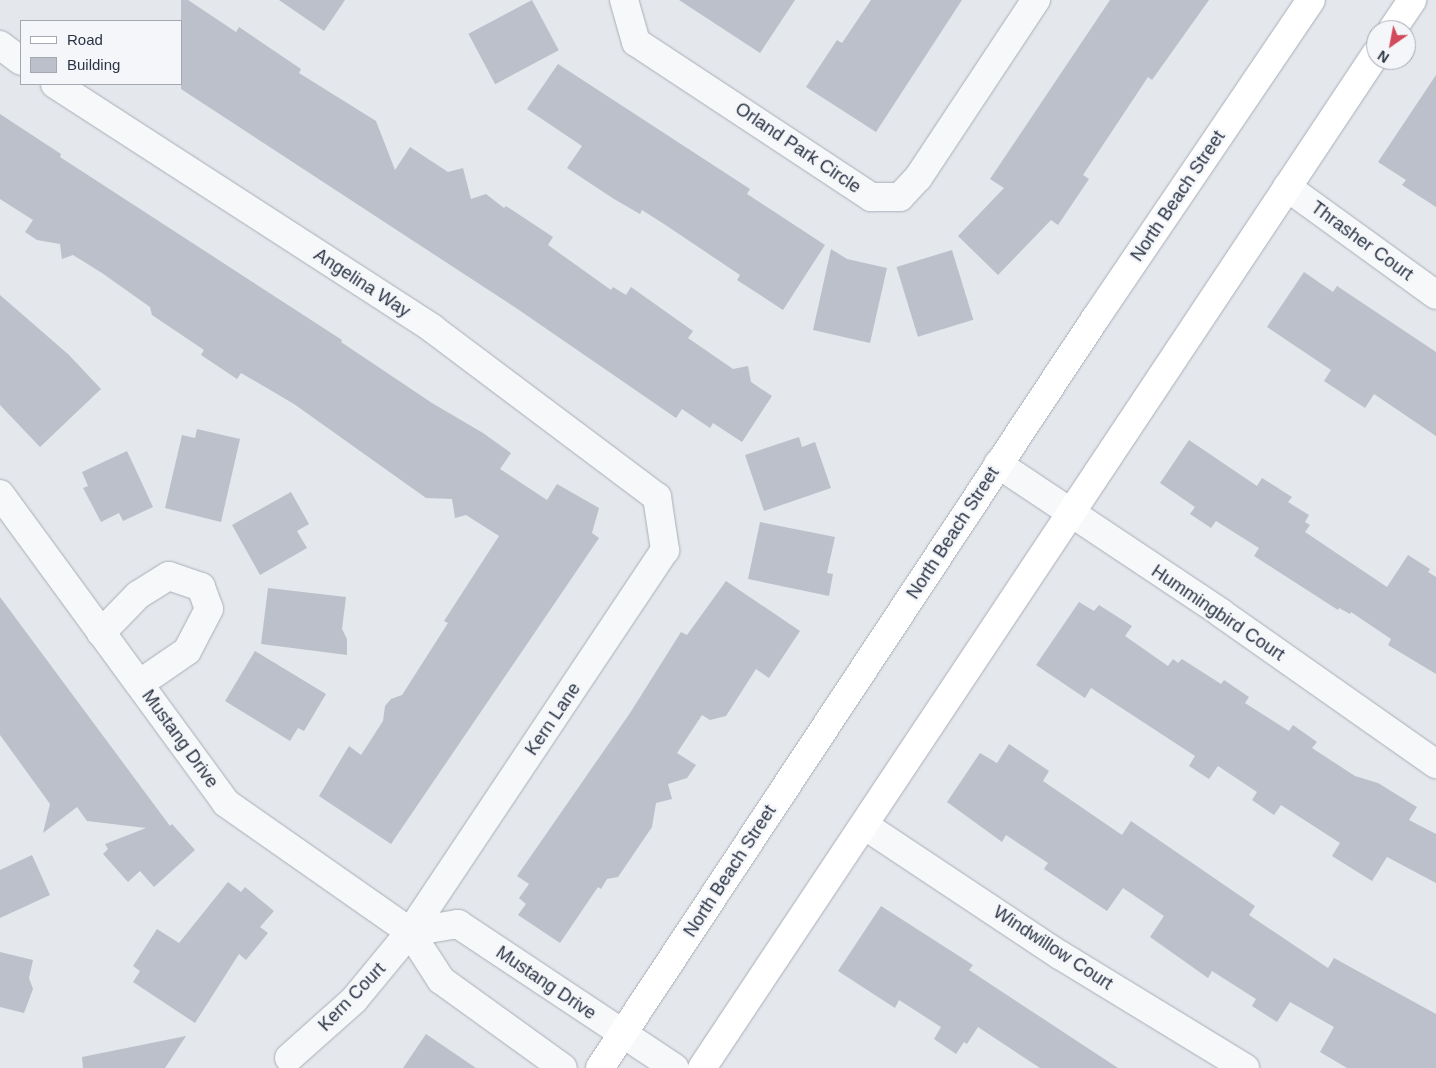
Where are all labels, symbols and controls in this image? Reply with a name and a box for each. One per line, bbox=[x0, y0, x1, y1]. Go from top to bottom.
legend bbox=[20, 20, 182, 85]
north arrow bbox=[1366, 20, 1416, 70]
text: Road bbox=[67, 31, 103, 48]
text: N bbox=[1375, 47, 1392, 66]
text: Building bbox=[67, 56, 120, 73]
street label: Orland Park Circle bbox=[731, 98, 865, 198]
street label: North Beach Street bbox=[1126, 127, 1230, 265]
street label: Thrasher Court bbox=[1307, 197, 1417, 285]
street label: Angelina Way bbox=[310, 244, 414, 322]
street label: North Beach Street bbox=[902, 463, 1004, 603]
street label: Hummingbird Court bbox=[1147, 560, 1289, 666]
street label: Kern Lane bbox=[521, 679, 585, 759]
street label: Mustang Drive bbox=[137, 686, 223, 792]
street label: North Beach Street bbox=[679, 801, 781, 941]
street label: Windwillow Court bbox=[989, 901, 1117, 995]
street label: Mustang Drive bbox=[492, 942, 600, 1024]
street label: Kern Court bbox=[314, 958, 390, 1036]

